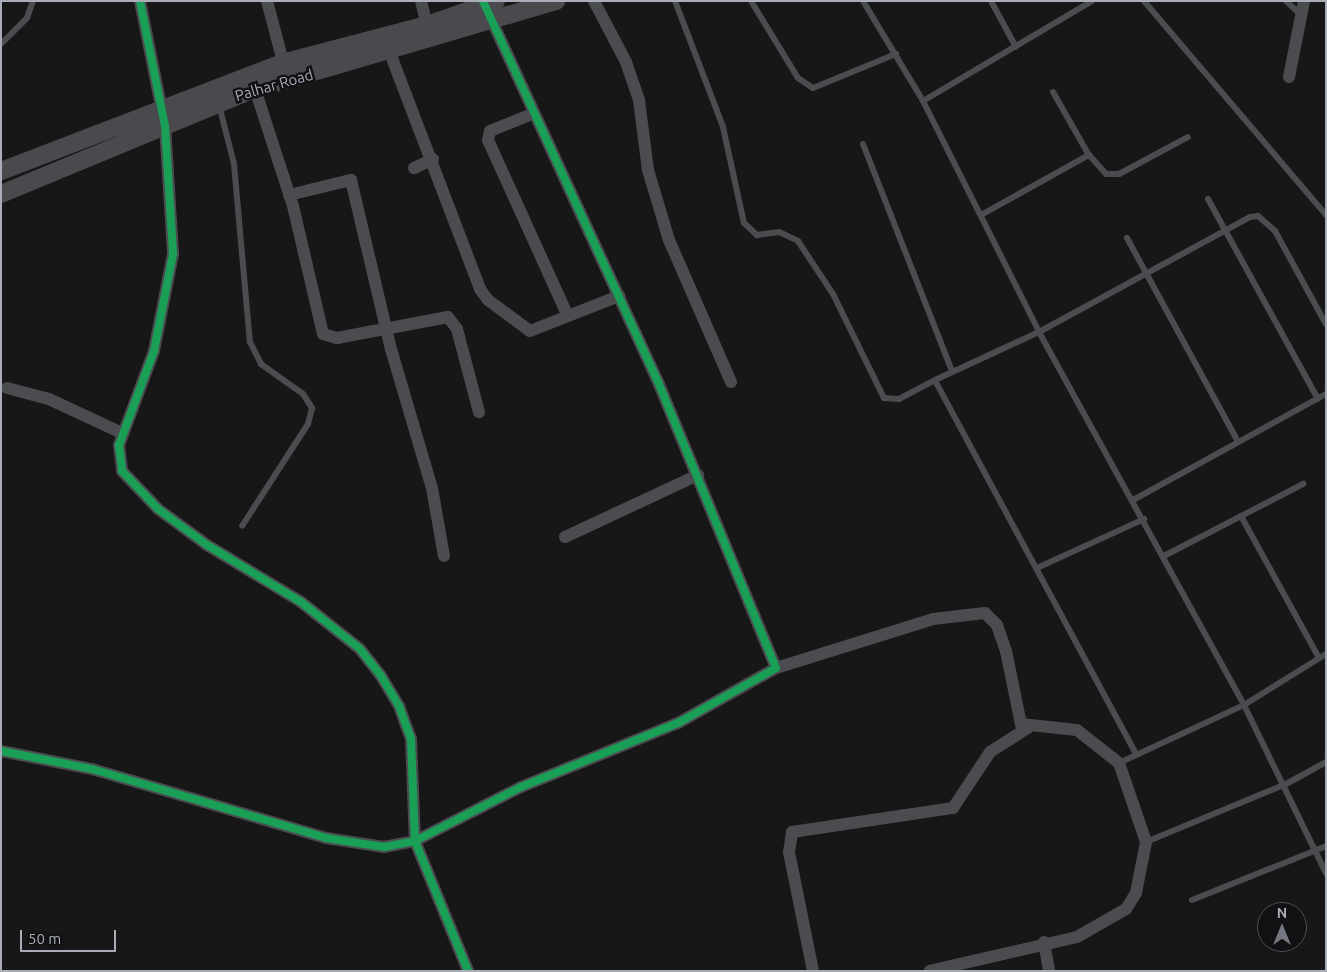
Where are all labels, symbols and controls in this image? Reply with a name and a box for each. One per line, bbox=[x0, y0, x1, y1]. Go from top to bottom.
street label: Palhar Road bbox=[233, 65, 315, 105]
north arrow bbox=[1257, 902, 1307, 952]
text: N bbox=[1277, 905, 1287, 921]
scale bar bbox=[22, 920, 119, 952]
text: 50 m bbox=[28, 930, 61, 947]

